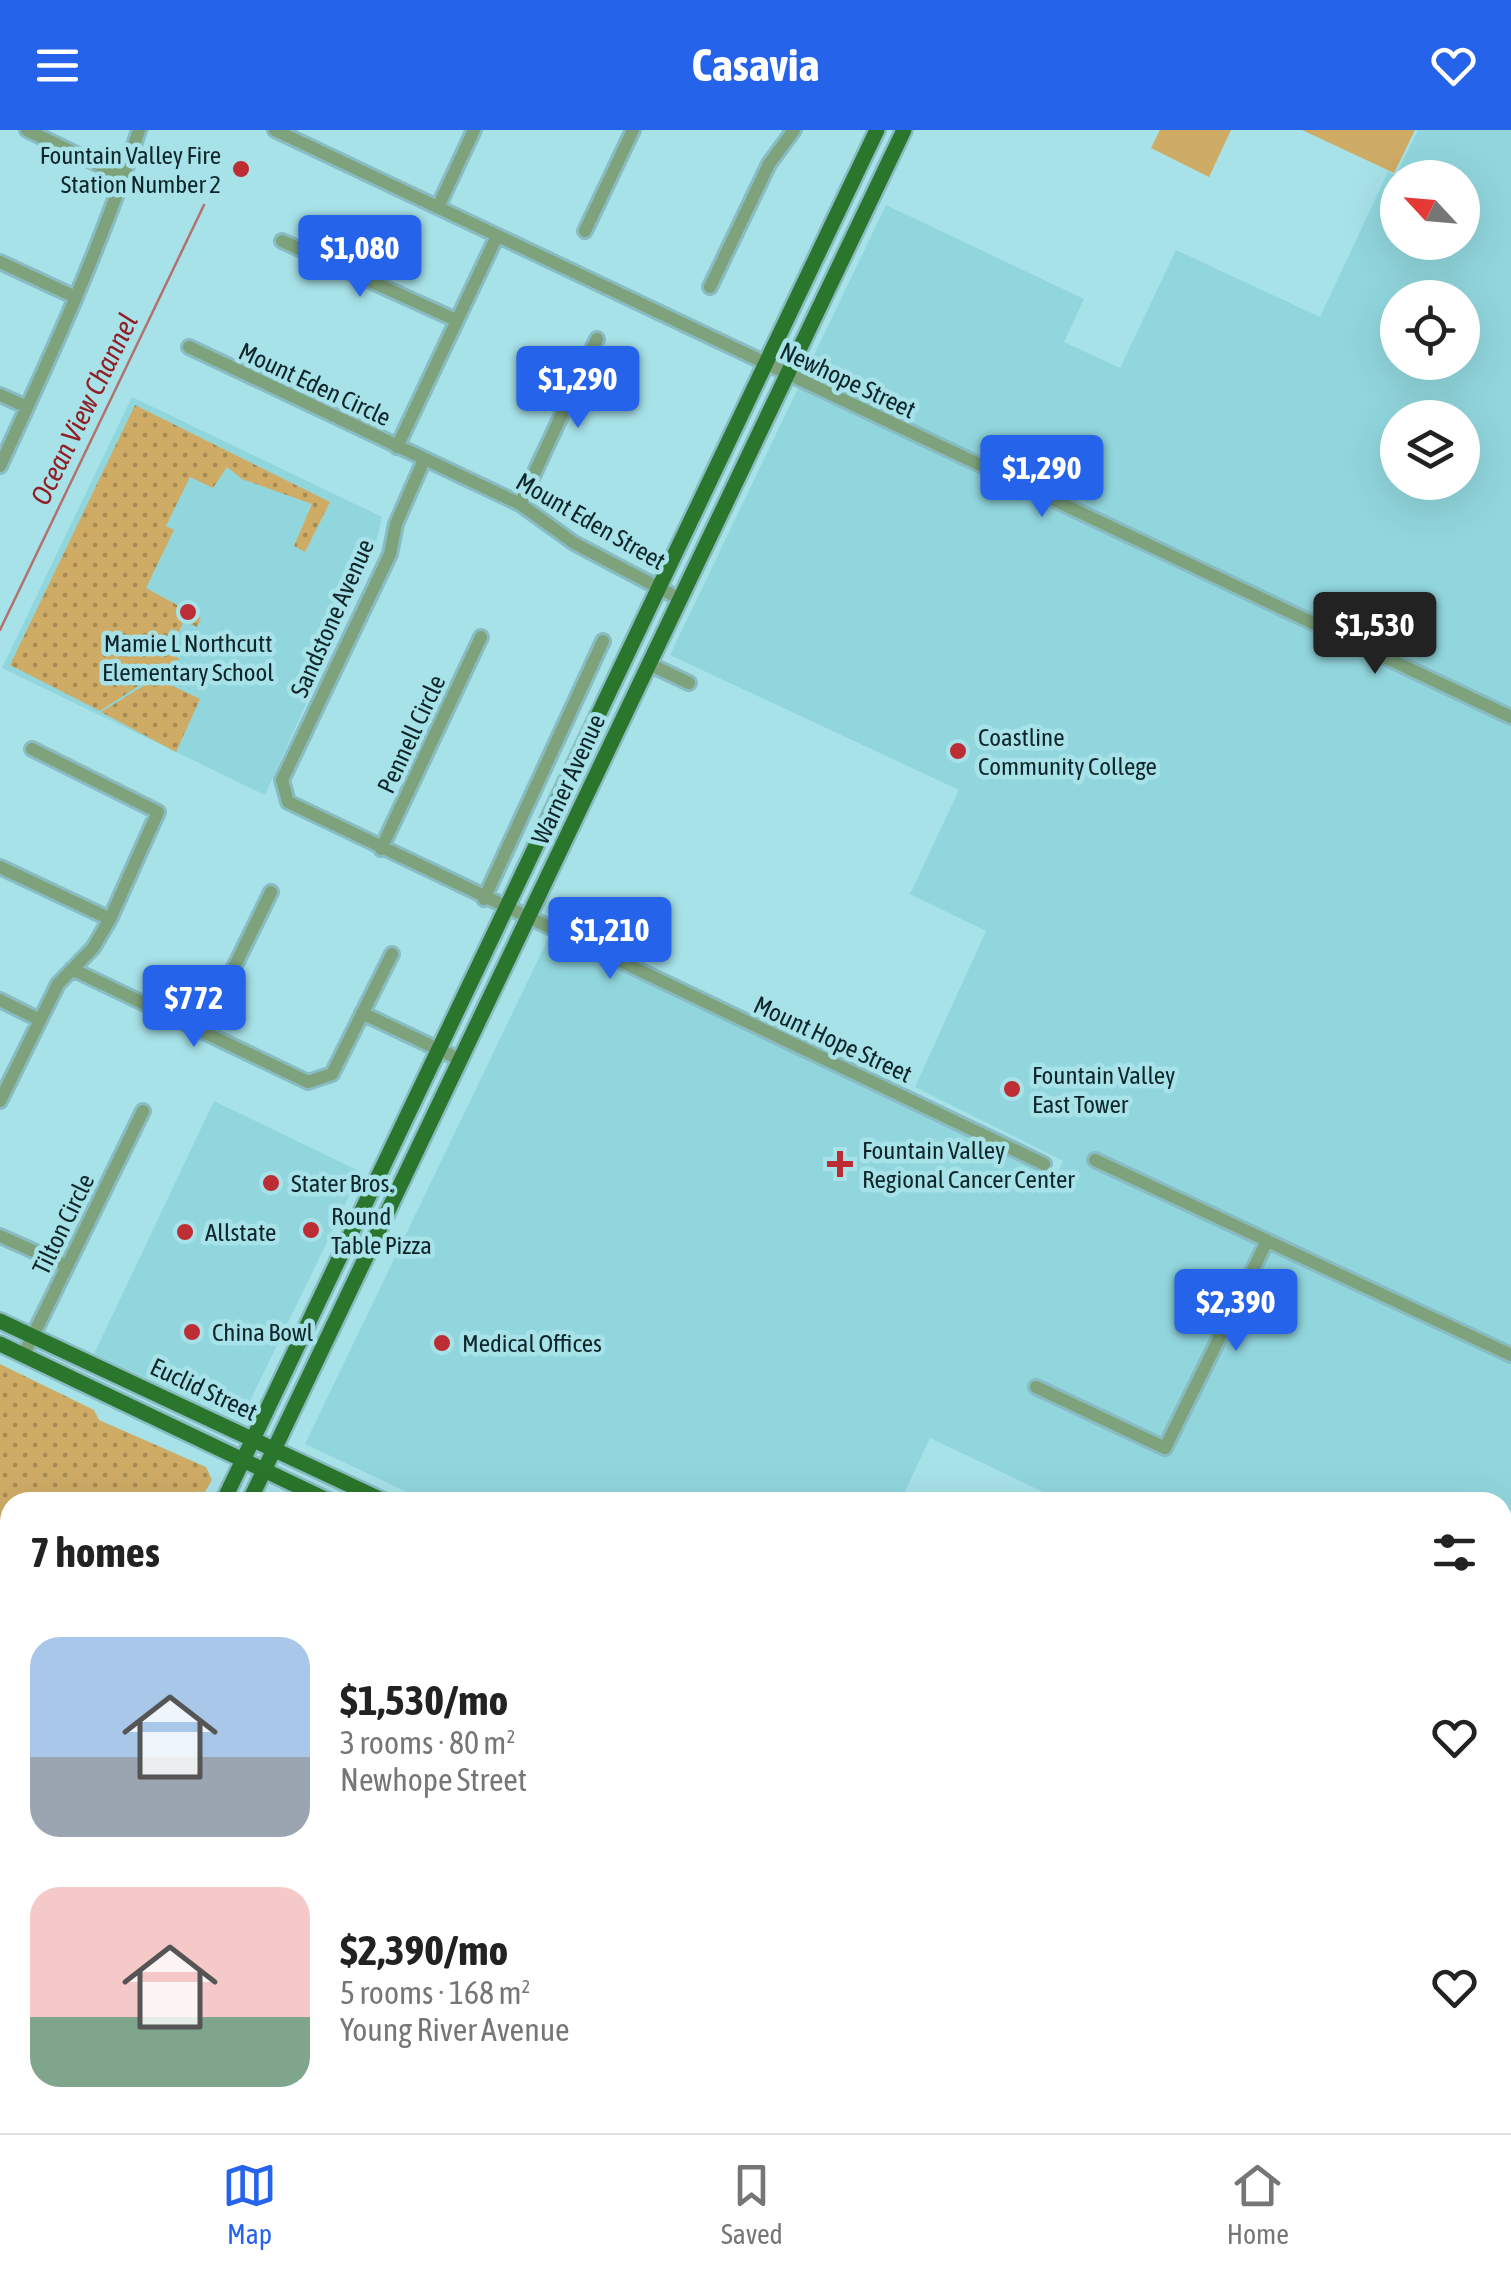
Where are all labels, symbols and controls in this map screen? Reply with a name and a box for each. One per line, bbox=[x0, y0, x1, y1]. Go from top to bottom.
icon: menu bbox=[30, 38, 85, 93]
icon: heart bbox=[1426, 38, 1481, 93]
text: Casavia bbox=[692, 39, 819, 91]
place label: Fountain Valley Fire Station Number 2 bbox=[40, 141, 221, 198]
marker: Fountain Valley Fire Station Number 2 bbox=[230, 158, 252, 180]
north arrow bbox=[1380, 160, 1480, 260]
map controls bbox=[1380, 160, 1480, 500]
pin: $1,080 bbox=[279, 215, 441, 300]
text: $1,080 bbox=[320, 229, 400, 266]
button: locate bbox=[1380, 280, 1480, 380]
water label: Ocean View Channel bbox=[24, 308, 144, 510]
street label: Newhope Street bbox=[776, 336, 920, 424]
street label: Mount Eden Circle bbox=[235, 337, 395, 431]
pin: $1,290 bbox=[497, 346, 659, 431]
text: $1,290 bbox=[538, 360, 618, 397]
button: layers bbox=[1380, 400, 1480, 500]
pin: $1,290 bbox=[961, 435, 1123, 520]
text: $1,290 bbox=[1002, 449, 1082, 486]
street label: Mount Eden Street bbox=[511, 467, 671, 575]
street label: Sandstone Avenue bbox=[285, 535, 379, 701]
pin: $1,530 bbox=[1294, 592, 1456, 677]
marker: Mamie L Northcutt Elementary School bbox=[177, 601, 199, 623]
text: $1,530 bbox=[1335, 606, 1415, 643]
place label: Mamie L Northcutt Elementary School bbox=[102, 629, 274, 686]
street label: Pennell Circle bbox=[371, 671, 451, 797]
street label: Warner Avenue bbox=[526, 710, 610, 848]
place label: Coastline Community College bbox=[978, 723, 1157, 780]
marker: Coastline Community College bbox=[947, 740, 969, 762]
pin: $1,210 bbox=[529, 897, 691, 982]
text: $1,210 bbox=[570, 911, 650, 948]
pin: $772 bbox=[135, 965, 253, 1050]
text: $772 bbox=[165, 979, 223, 1016]
street label: Mount Hope Street bbox=[750, 990, 916, 1088]
place label: Fountain Valley East Tower bbox=[1032, 1061, 1175, 1118]
marker: Fountain Valley East Tower bbox=[1001, 1078, 1023, 1100]
place label: Fountain Valley Regional Cancer Center bbox=[862, 1136, 1075, 1193]
marker: Fountain Valley Regional Cancer Center bbox=[827, 1151, 853, 1177]
street label: Tilton Circle bbox=[27, 1169, 99, 1279]
place label: Stater Bros. bbox=[291, 1169, 394, 1197]
marker: Stater Bros. bbox=[260, 1172, 282, 1194]
place label: Round Table Pizza bbox=[331, 1202, 432, 1259]
place label: Allstate bbox=[205, 1218, 276, 1246]
marker: Round Table Pizza bbox=[300, 1219, 322, 1241]
marker: Allstate bbox=[174, 1221, 196, 1243]
pin: $2,390 bbox=[1155, 1269, 1317, 1354]
text: $2,390 bbox=[1196, 1283, 1276, 1320]
place label: China Bowl bbox=[212, 1318, 314, 1346]
marker: China Bowl bbox=[181, 1321, 203, 1343]
place label: Medical Offices bbox=[462, 1329, 602, 1357]
marker: Medical Offices bbox=[431, 1332, 453, 1354]
street label: Euclid Street bbox=[146, 1352, 262, 1426]
icon: filters bbox=[1427, 1525, 1482, 1580]
text: 7 homes bbox=[30, 1528, 160, 1576]
text: $1,530/mo bbox=[340, 1676, 508, 1724]
icon: home bbox=[110, 1677, 230, 1797]
icon: heart bbox=[1427, 1710, 1482, 1765]
text: 3 rooms · 80 m² bbox=[340, 1724, 515, 1761]
text: Newhope Street bbox=[340, 1761, 527, 1798]
text: $2,390/mo bbox=[340, 1926, 508, 1974]
icon: home bbox=[110, 1927, 230, 2047]
icon: heart bbox=[1427, 1960, 1482, 2015]
text: 5 rooms · 168 m² bbox=[340, 1974, 530, 2011]
text: Young River Avenue bbox=[340, 2011, 570, 2048]
tab: Map bbox=[222, 2158, 277, 2250]
tab: Saved bbox=[721, 2158, 783, 2250]
tab: Home bbox=[1227, 2158, 1289, 2250]

